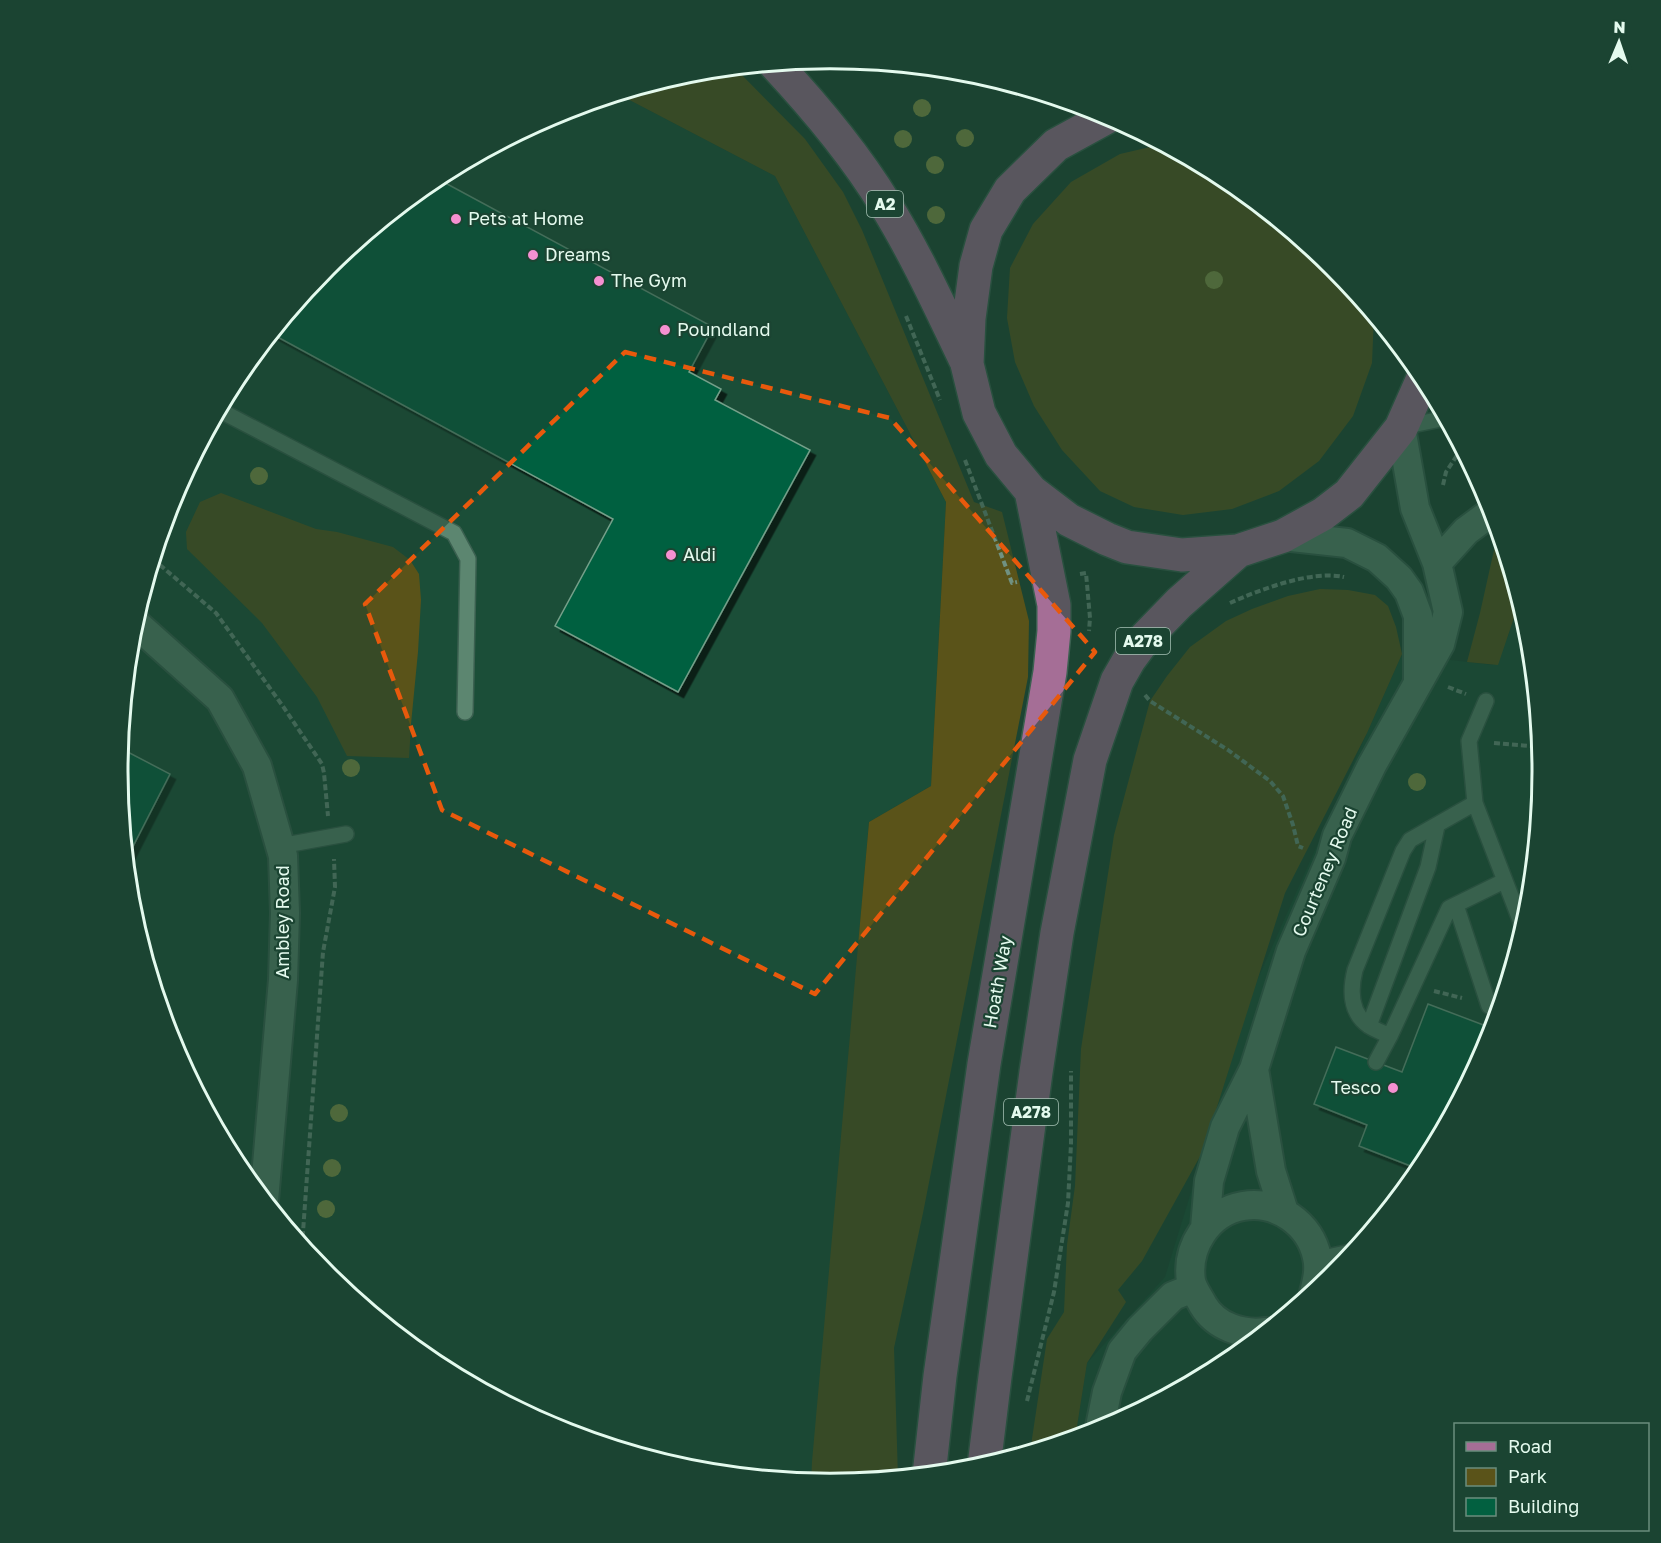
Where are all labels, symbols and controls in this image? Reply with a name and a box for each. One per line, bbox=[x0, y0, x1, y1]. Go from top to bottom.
north arrow bbox=[1589, 12, 1649, 72]
text: N bbox=[1613, 17, 1626, 37]
road number: A2 bbox=[867, 191, 903, 217]
place label: Pets at Home bbox=[468, 207, 584, 229]
marker: Pets at Home bbox=[449, 212, 463, 226]
place label: Dreams bbox=[545, 243, 611, 265]
marker: Dreams bbox=[526, 248, 540, 262]
place label: The Gym bbox=[611, 269, 687, 291]
marker: The Gym bbox=[592, 274, 606, 288]
place label: Poundland bbox=[677, 318, 771, 340]
marker: Poundland bbox=[658, 323, 672, 337]
place label: Aldi bbox=[683, 543, 716, 565]
marker: Aldi bbox=[664, 548, 678, 562]
road number: A278 bbox=[1116, 628, 1170, 654]
street label: Courteney Road bbox=[1287, 803, 1361, 940]
street label: Ambley Road bbox=[271, 865, 293, 979]
street label: Hoath Way bbox=[978, 934, 1016, 1030]
place label: Tesco bbox=[1331, 1076, 1381, 1098]
marker: Tesco bbox=[1386, 1081, 1400, 1095]
road number: A278 bbox=[1004, 1099, 1058, 1125]
legend bbox=[1454, 1423, 1649, 1531]
text: Road bbox=[1508, 1435, 1552, 1457]
text: Park bbox=[1508, 1465, 1547, 1487]
text: Building bbox=[1508, 1495, 1579, 1517]

